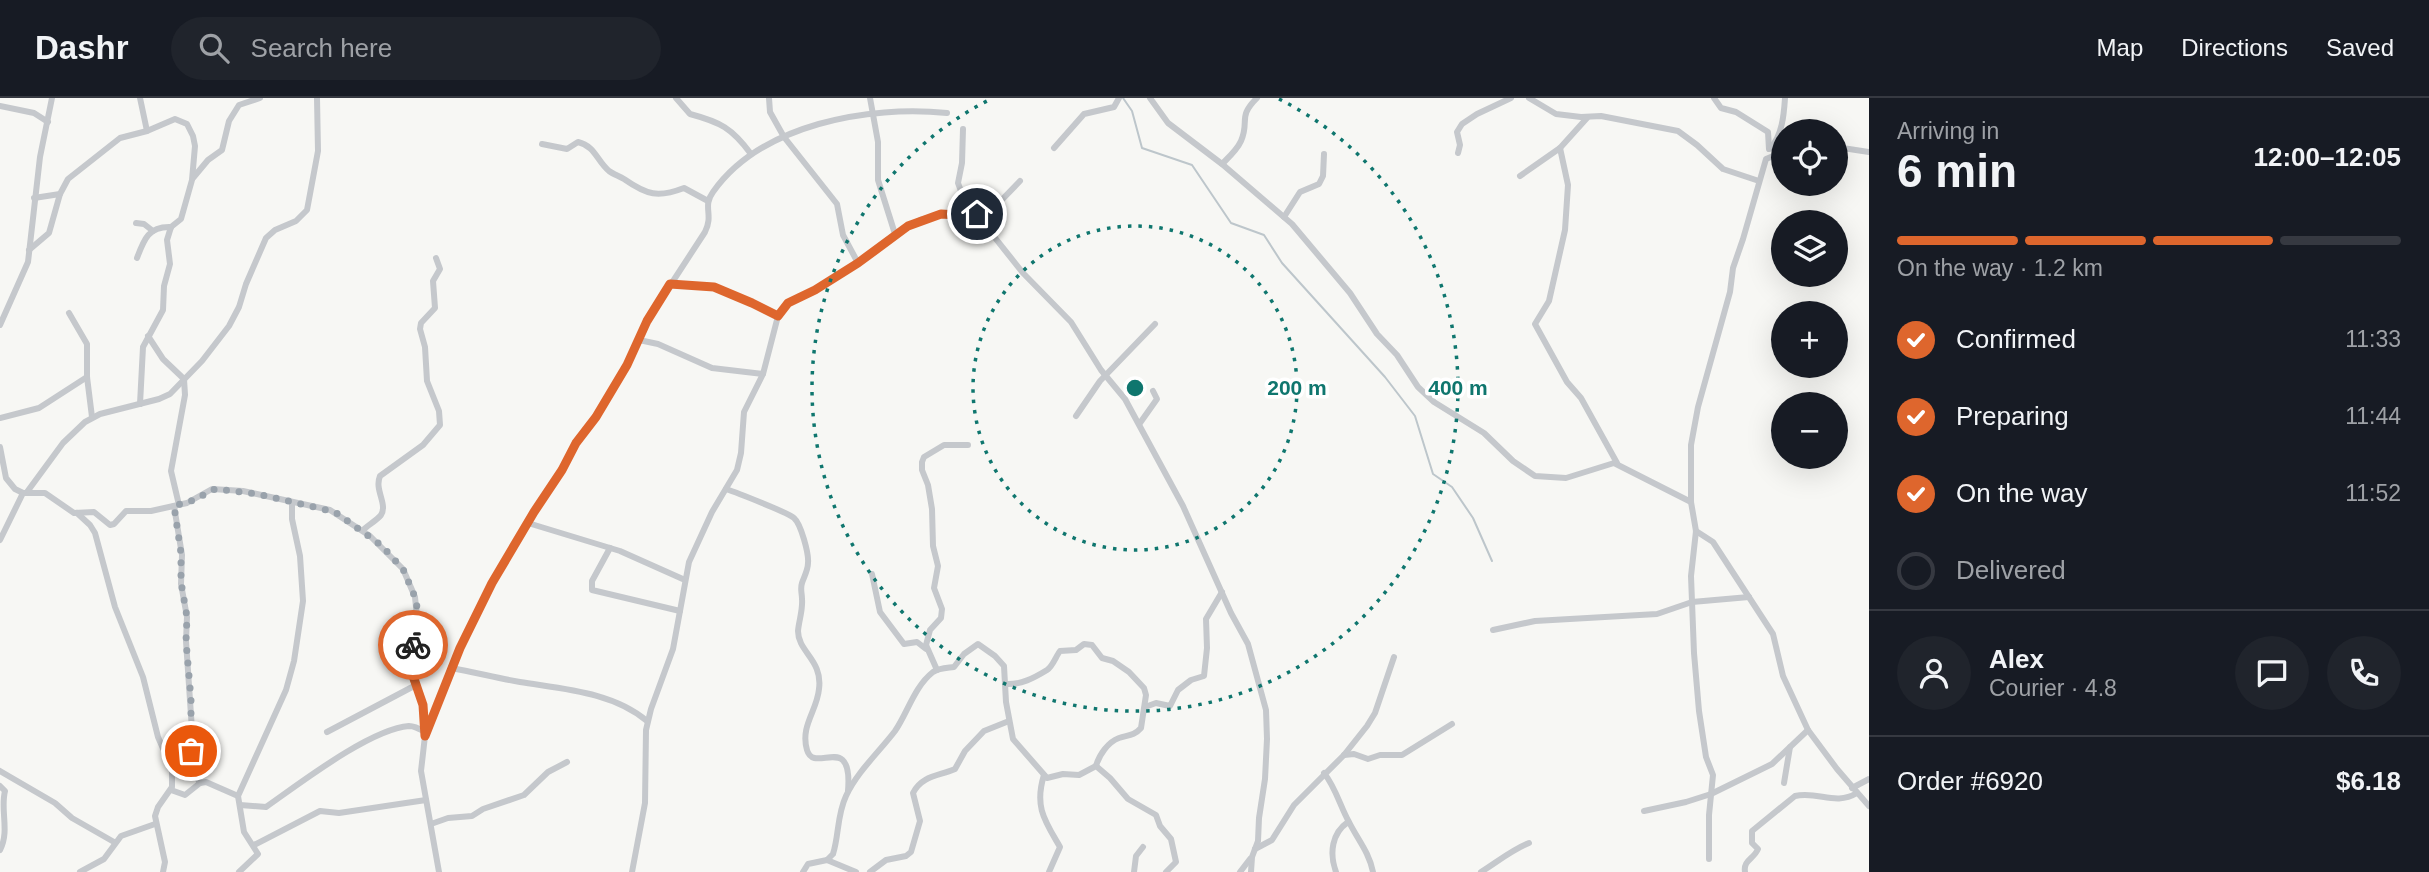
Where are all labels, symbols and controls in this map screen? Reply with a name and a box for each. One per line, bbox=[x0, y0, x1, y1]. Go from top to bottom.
search box bbox=[171, 17, 661, 80]
text: Dashr bbox=[35, 29, 129, 66]
icon: search bbox=[195, 29, 233, 67]
text: Search here bbox=[251, 33, 392, 63]
text: Map bbox=[2097, 34, 2143, 61]
text: Directions bbox=[2181, 34, 2288, 61]
text: Saved bbox=[2326, 34, 2394, 61]
text: Arriving in bbox=[1897, 118, 1999, 144]
map controls bbox=[1771, 119, 1848, 469]
button: locate bbox=[1771, 119, 1848, 196]
text: 12:00–12:05 bbox=[2254, 142, 2401, 172]
text: 6 min bbox=[1897, 145, 2017, 197]
pin bbox=[947, 184, 1007, 244]
icon: home bbox=[958, 195, 996, 233]
button: layers bbox=[1771, 210, 1848, 287]
text: On the way · 1.2 km bbox=[1897, 255, 2103, 281]
button: + bbox=[1771, 301, 1848, 378]
icon: check bbox=[1897, 321, 1935, 359]
text: Confirmed bbox=[1956, 324, 2076, 354]
text: 11:33 bbox=[2345, 326, 2401, 352]
centre of rings bbox=[1123, 376, 1147, 400]
text: 200 m bbox=[1267, 376, 1327, 399]
text: 400 m bbox=[1428, 376, 1488, 399]
button: − bbox=[1771, 392, 1848, 469]
icon: check bbox=[1897, 398, 1935, 436]
text: Preparing bbox=[1956, 401, 2069, 431]
text: 11:44 bbox=[2345, 403, 2401, 429]
icon: check bbox=[1897, 475, 1935, 513]
text: On the way bbox=[1956, 478, 2088, 508]
text: 11:52 bbox=[2345, 480, 2401, 506]
text: Delivered bbox=[1956, 555, 2066, 585]
courier bbox=[378, 610, 448, 680]
icon: bike bbox=[394, 626, 432, 664]
button: person bbox=[1897, 636, 1971, 710]
button: chat bbox=[2235, 636, 2309, 710]
button: phone bbox=[2327, 636, 2401, 710]
text: Alex bbox=[1989, 644, 2044, 674]
text: Courier · 4.8 bbox=[1989, 675, 2117, 701]
pin bbox=[161, 721, 221, 781]
icon: bag bbox=[172, 732, 210, 770]
text: Order #6920 bbox=[1897, 766, 2043, 796]
text: $6.18 bbox=[2336, 766, 2401, 796]

